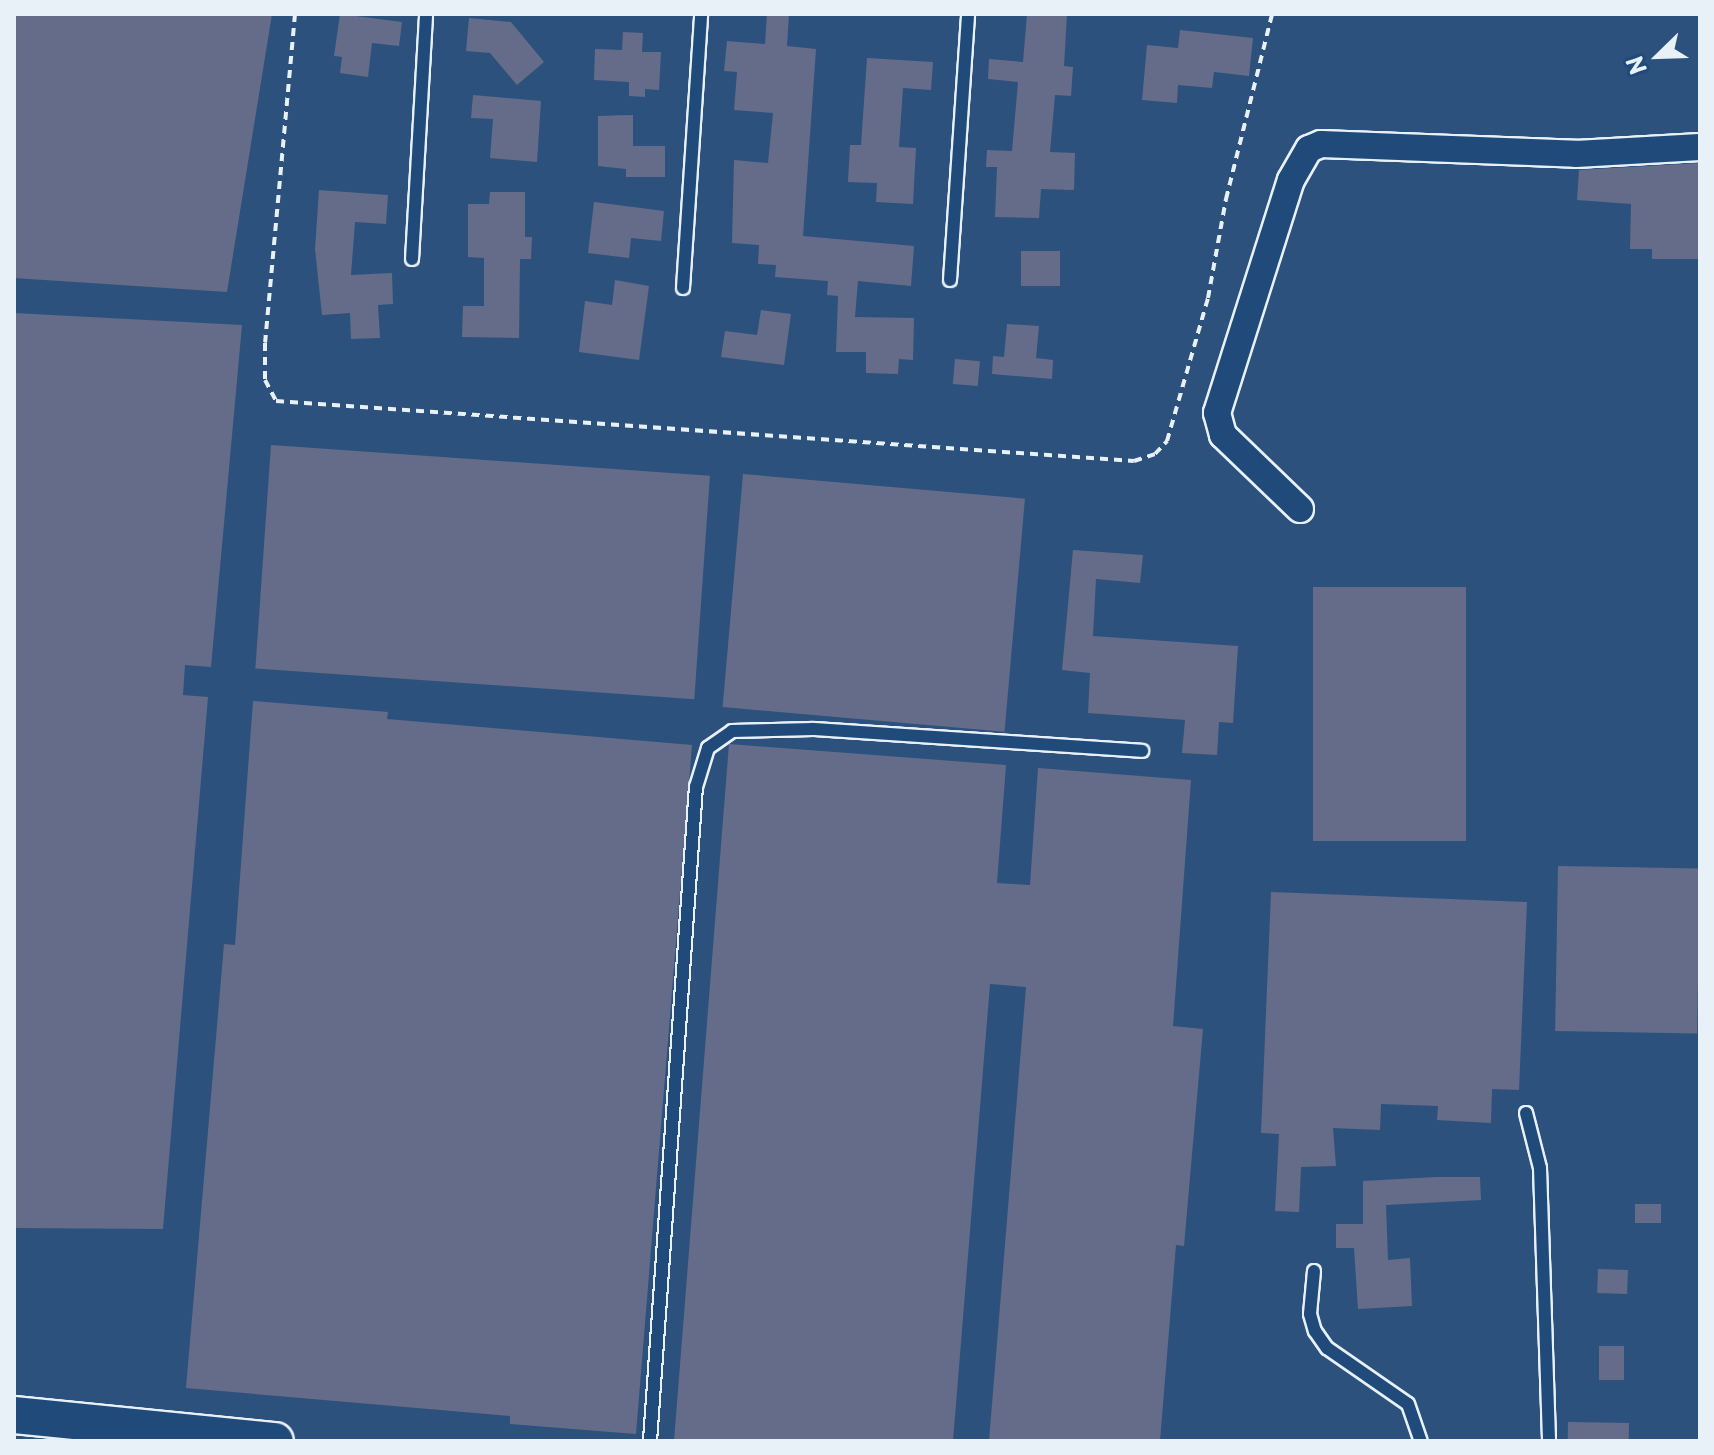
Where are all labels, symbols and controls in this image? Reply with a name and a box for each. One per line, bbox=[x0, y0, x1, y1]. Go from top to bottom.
north arrow bbox=[1618, 16, 1698, 96]
text: N bbox=[1617, 51, 1654, 80]

